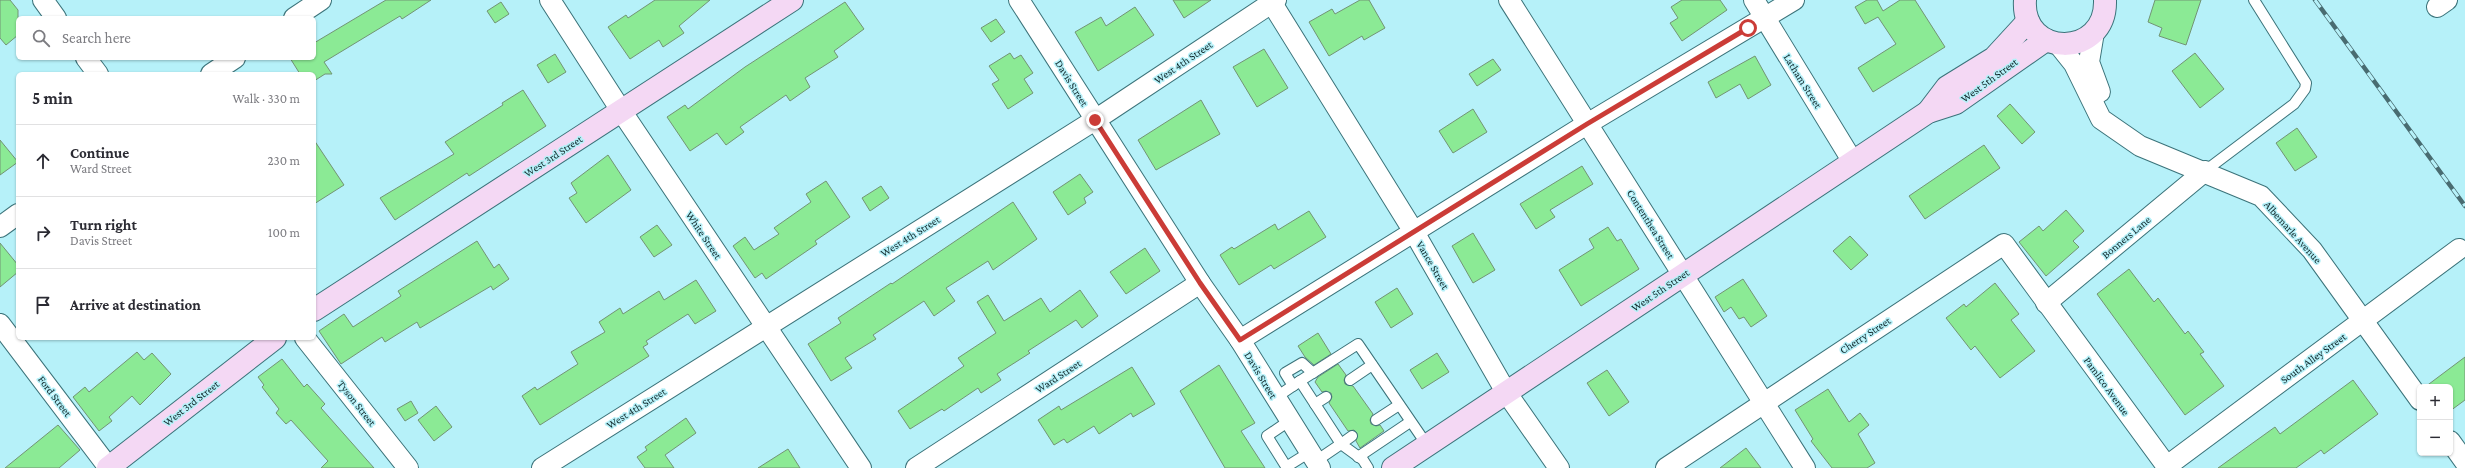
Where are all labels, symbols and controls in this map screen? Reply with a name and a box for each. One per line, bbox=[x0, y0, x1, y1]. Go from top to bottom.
search box bbox=[16, 16, 316, 60]
route start bbox=[1739, 19, 1757, 37]
icon: search bbox=[30, 27, 52, 49]
text: Search here bbox=[62, 30, 131, 46]
street label: West 4th Street bbox=[1152, 38, 1215, 86]
street label: Latham Street bbox=[1782, 52, 1825, 111]
street label: West 5th Street bbox=[1958, 55, 2020, 105]
street label: Davis Street bbox=[1053, 58, 1091, 109]
text: 5 min bbox=[32, 89, 73, 108]
text: Walk · 330 m bbox=[232, 91, 300, 106]
route end bbox=[1086, 111, 1104, 129]
street label: West 3rd Street bbox=[522, 133, 585, 179]
text: Continue bbox=[70, 145, 129, 161]
icon: ahead bbox=[32, 150, 54, 172]
text: 230 m bbox=[267, 153, 300, 168]
text: Ward Street bbox=[70, 161, 131, 176]
street label: Contenthea Street bbox=[1625, 187, 1677, 261]
street label: Albemarle Avenue bbox=[2262, 198, 2324, 266]
street label: White Street bbox=[684, 209, 725, 261]
street label: West 4th Street bbox=[878, 213, 942, 259]
street label: Bonners Lane bbox=[2099, 213, 2153, 261]
text: Turn right bbox=[70, 217, 137, 233]
icon: right bbox=[32, 222, 54, 244]
text: 100 m bbox=[268, 225, 300, 240]
text: Davis Street bbox=[70, 233, 132, 248]
street label: Vance Street bbox=[1414, 239, 1452, 292]
street label: West 5th Street bbox=[1629, 266, 1691, 314]
icon: arrive bbox=[32, 294, 54, 316]
text: Arrive at destination bbox=[70, 297, 201, 313]
street label: Cherry Street bbox=[1837, 314, 1893, 357]
street label: South Alley Street bbox=[2278, 330, 2349, 387]
street label: Davis Street bbox=[1242, 349, 1280, 401]
street label: Pamlico Avenue bbox=[2082, 354, 2132, 418]
street label: Ward Street bbox=[1033, 357, 1083, 395]
street label: Ford Street bbox=[36, 373, 74, 419]
street label: West 3rd Street bbox=[161, 377, 221, 428]
street label: Tyson Street bbox=[335, 378, 379, 429]
map controls bbox=[2417, 384, 2453, 456]
button: + bbox=[2417, 384, 2453, 420]
street label: West 4th Street bbox=[604, 385, 668, 431]
button: − bbox=[2417, 420, 2453, 456]

